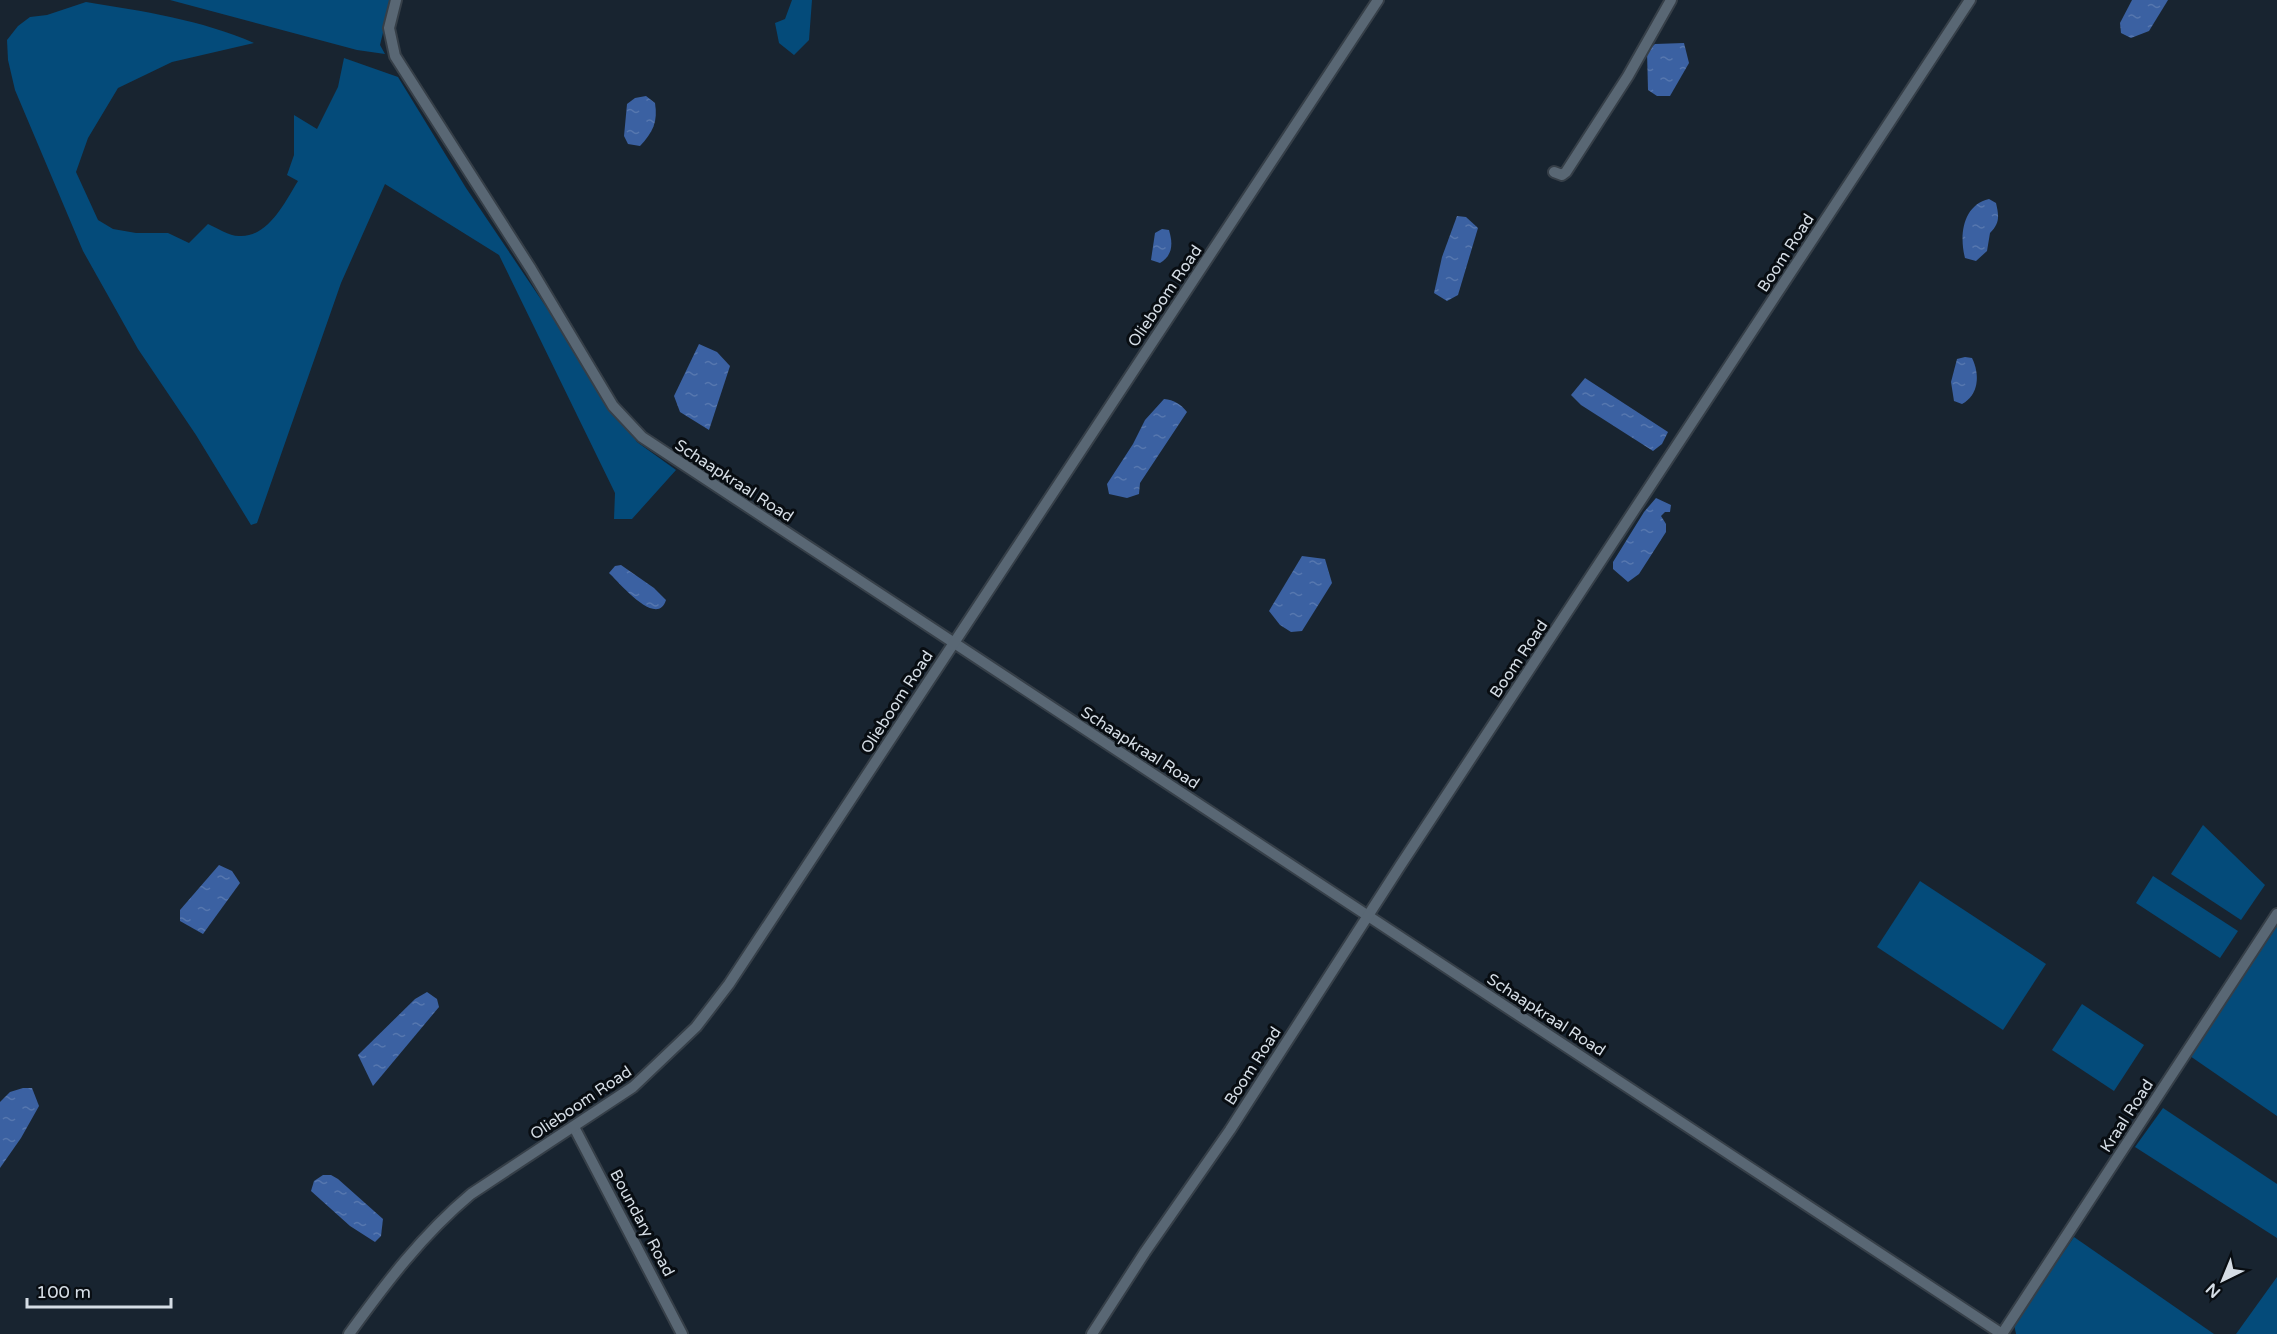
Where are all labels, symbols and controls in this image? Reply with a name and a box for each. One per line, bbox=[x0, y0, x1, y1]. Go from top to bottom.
street label: Boom Road bbox=[1753, 210, 1819, 296]
street label: Olieboom Road bbox=[1124, 241, 1206, 351]
street label: Schaapkraal Road bbox=[671, 435, 797, 527]
street label: Boom Road bbox=[1486, 616, 1552, 702]
street label: Olieboom Road bbox=[856, 647, 938, 757]
street label: Schaapkraal Road bbox=[1077, 702, 1203, 794]
street label: Schaapkraal Road bbox=[1483, 969, 1609, 1061]
street label: Boom Road bbox=[1220, 1023, 1286, 1109]
street label: Olieboom Road bbox=[526, 1062, 636, 1144]
street label: Kraal Road bbox=[2096, 1076, 2158, 1156]
street label: Boundary Road bbox=[605, 1166, 679, 1280]
north arrow bbox=[2193, 1250, 2253, 1310]
scale bar bbox=[27, 1271, 171, 1309]
text: N bbox=[2202, 1279, 2225, 1302]
text: 100 m bbox=[36, 1281, 91, 1303]

